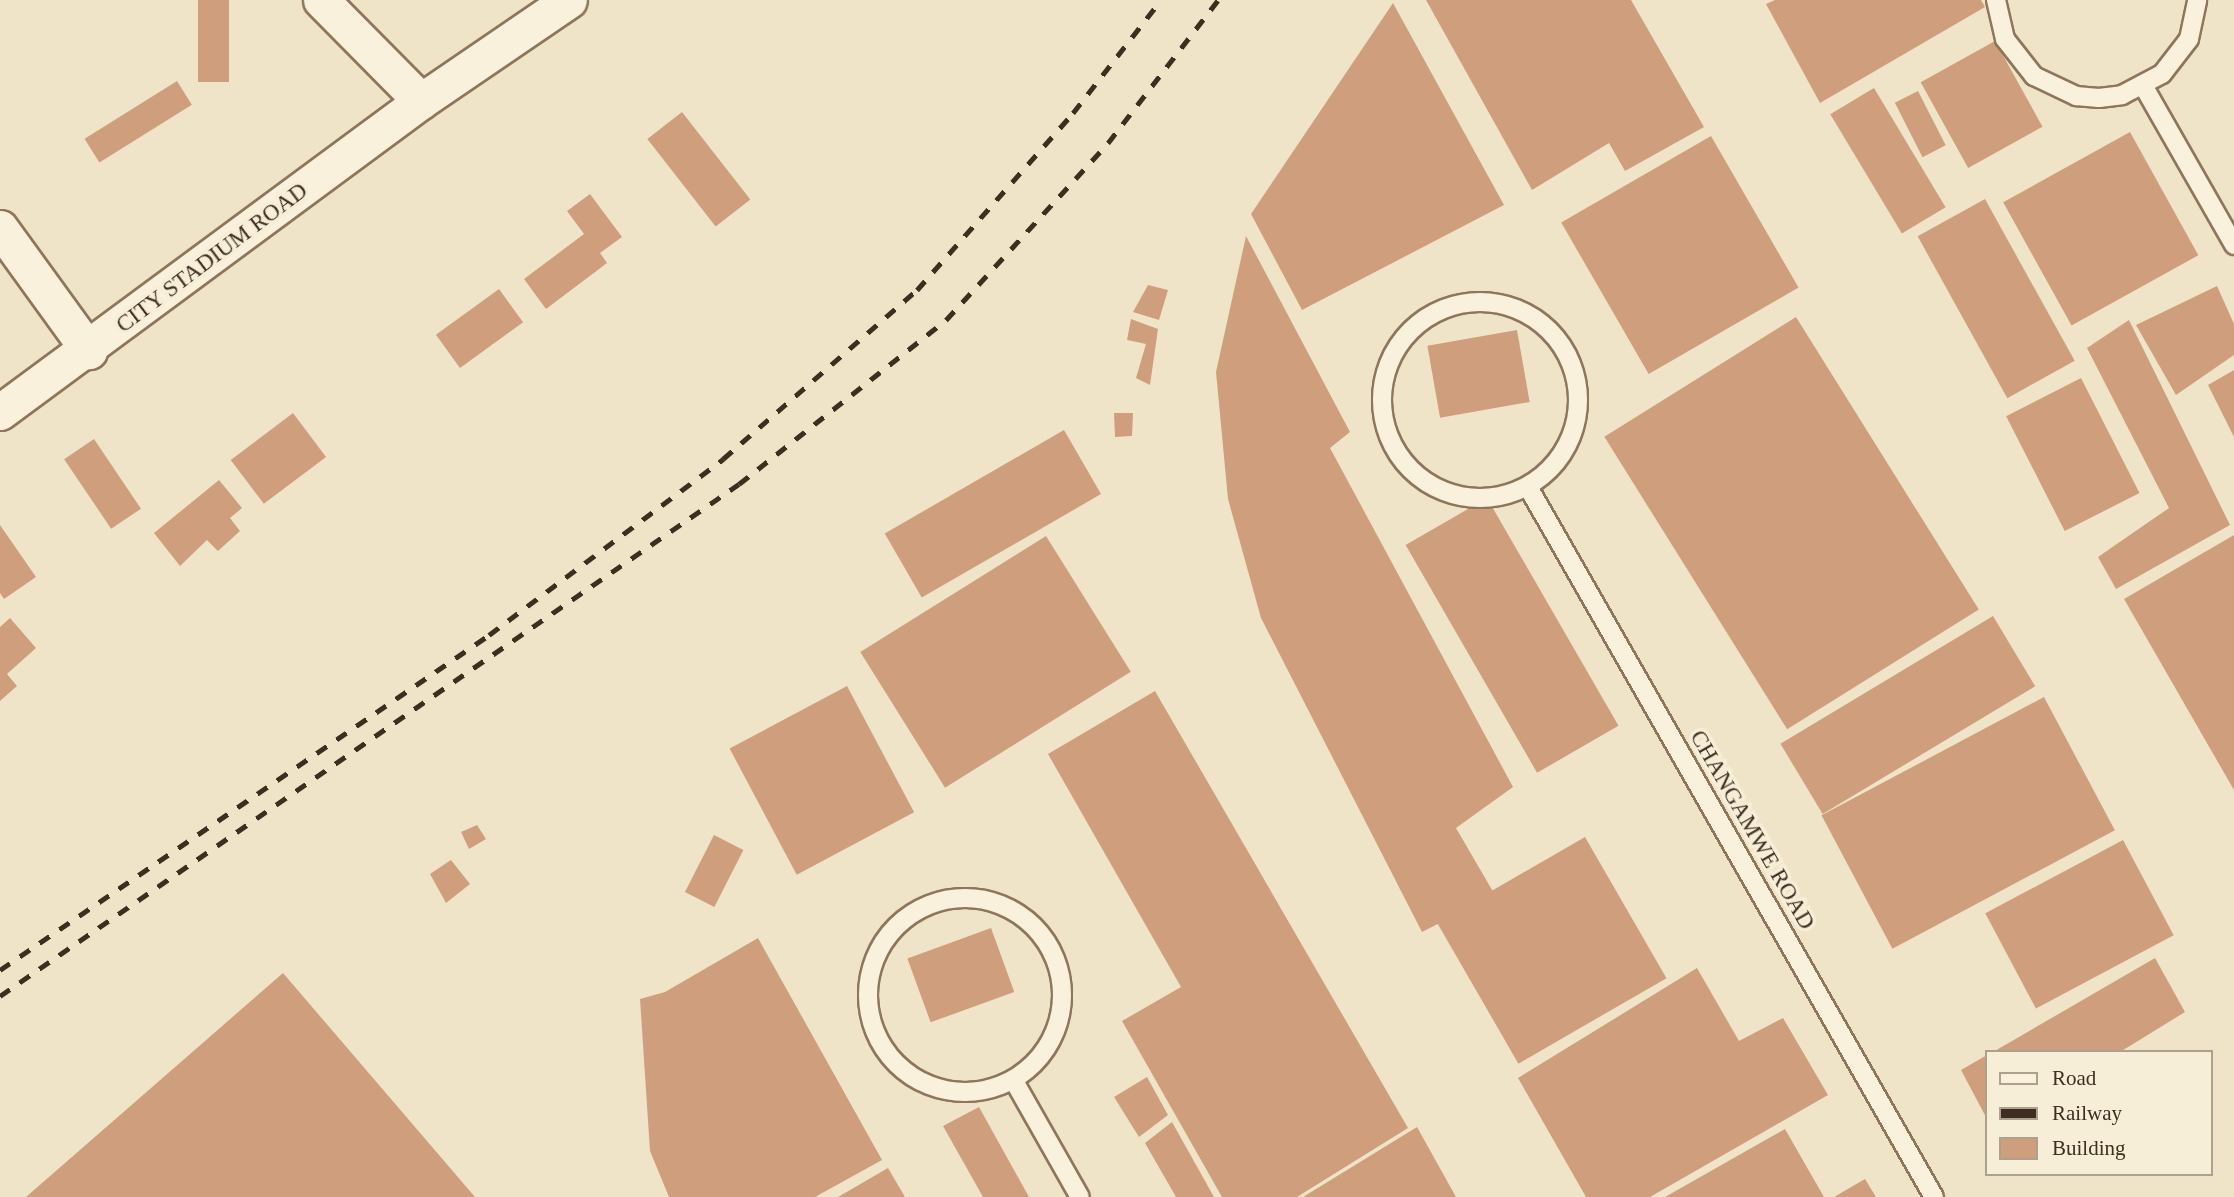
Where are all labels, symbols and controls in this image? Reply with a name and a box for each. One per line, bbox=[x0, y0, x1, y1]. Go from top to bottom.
street label: CITY STADIUM ROAD bbox=[111, 177, 313, 339]
street label: CHANGAMWE ROAD bbox=[1684, 725, 1820, 935]
legend bbox=[1986, 1050, 2213, 1176]
text: Road bbox=[2052, 1066, 2096, 1090]
text: Railway bbox=[2052, 1101, 2122, 1125]
text: Building bbox=[2052, 1136, 2126, 1160]

